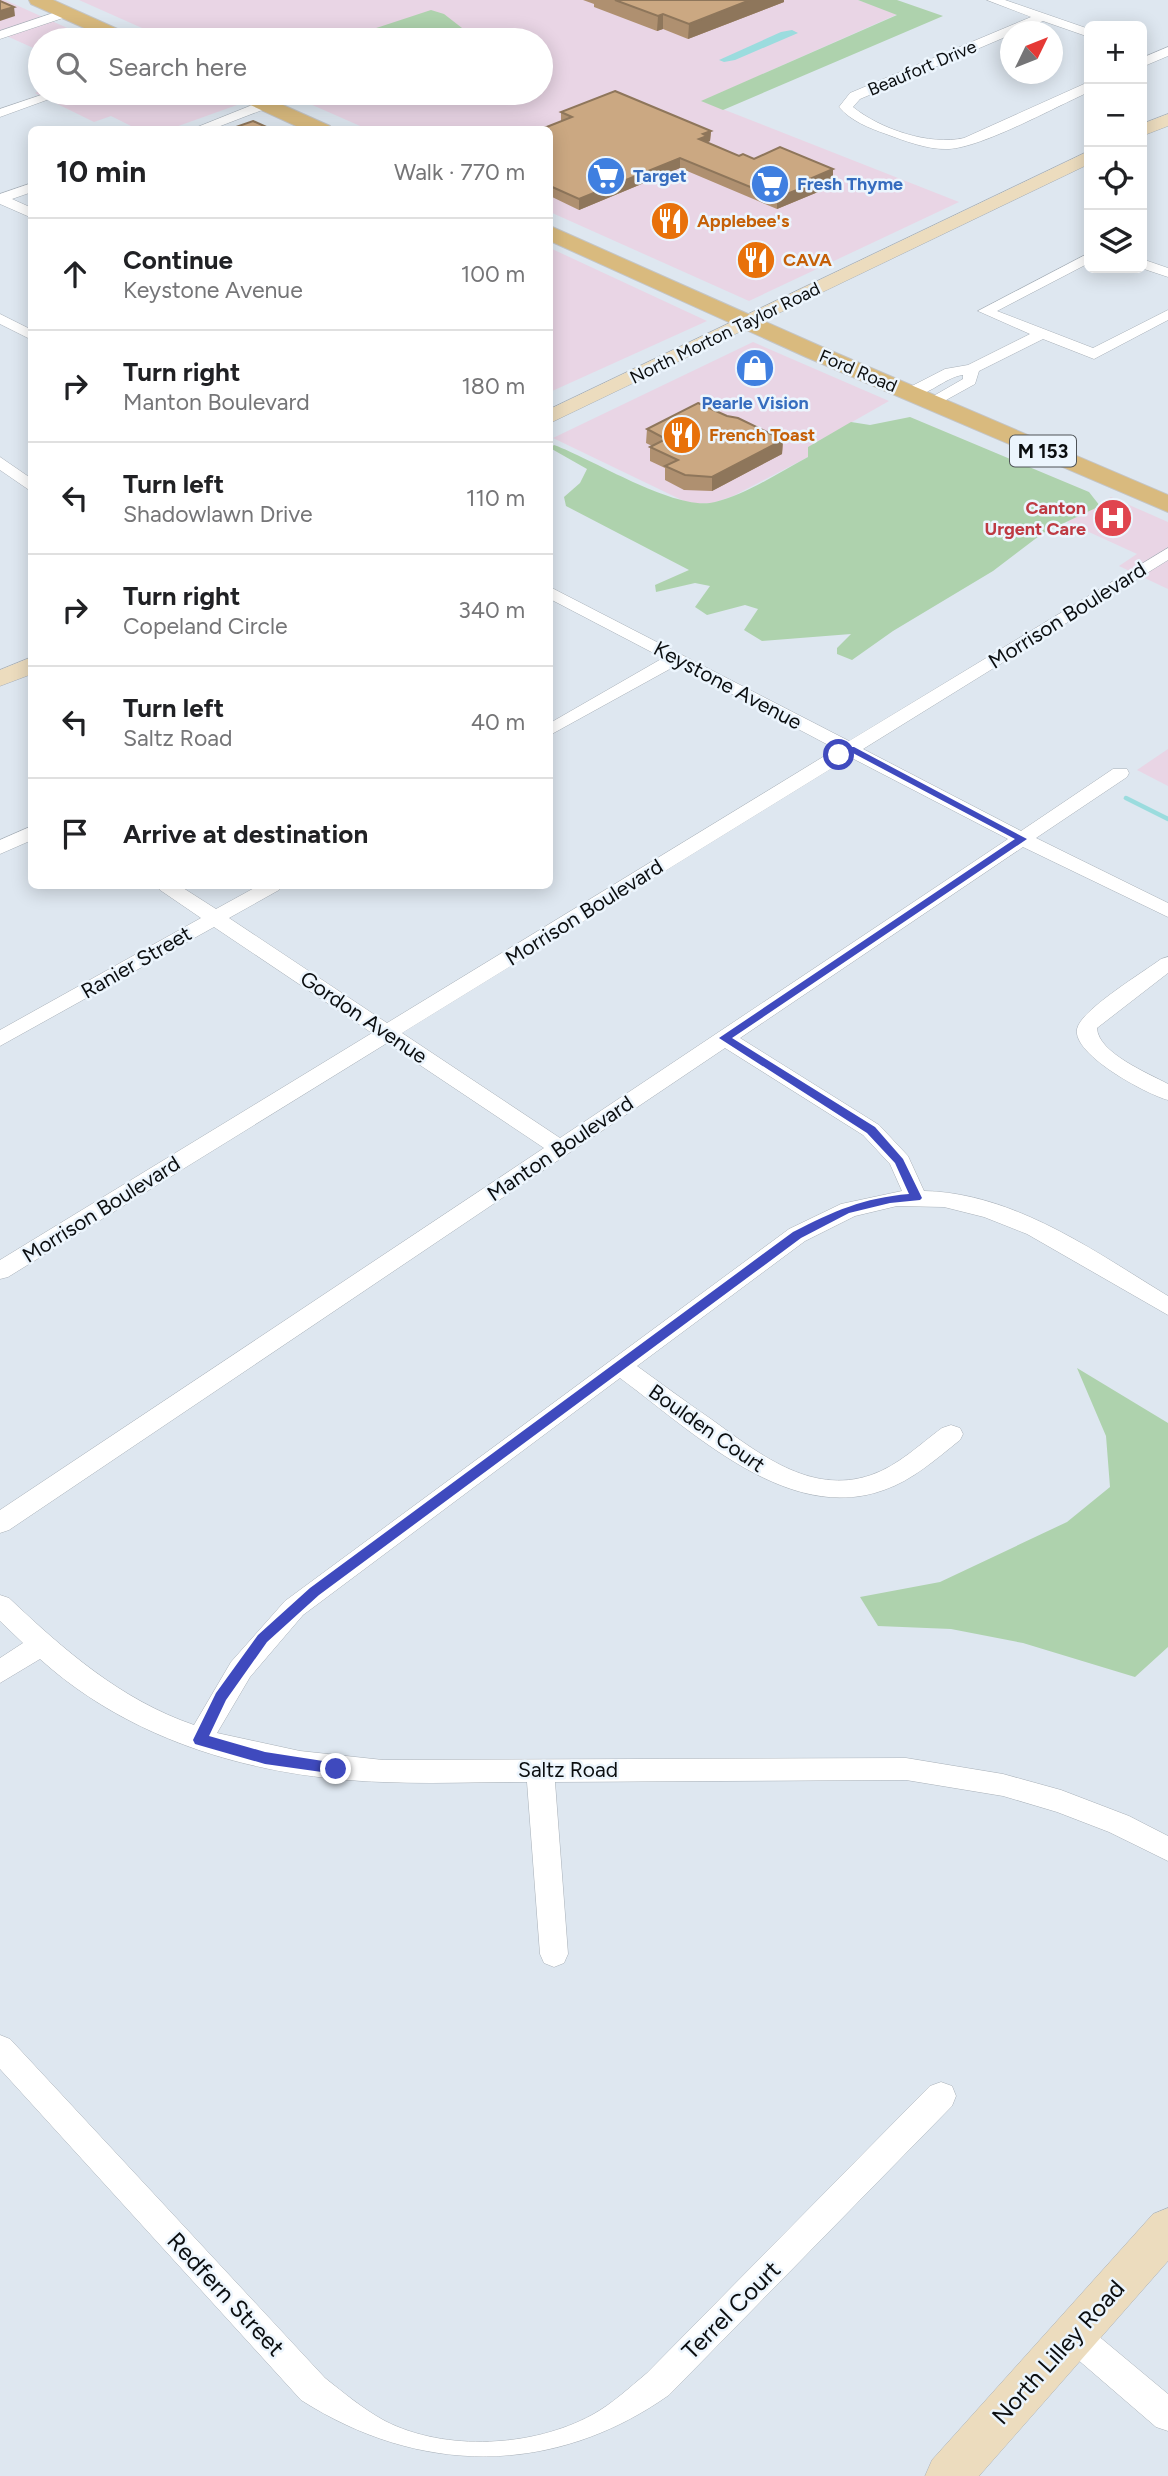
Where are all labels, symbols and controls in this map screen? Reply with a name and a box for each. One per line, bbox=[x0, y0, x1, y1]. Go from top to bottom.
north arrow bbox=[1000, 21, 1063, 84]
map controls bbox=[1084, 21, 1147, 273]
button: + bbox=[1084, 21, 1147, 84]
search box bbox=[28, 28, 553, 105]
street label: Beaufort Drive bbox=[864, 35, 980, 101]
icon: search bbox=[52, 48, 90, 86]
text: Search here bbox=[108, 51, 247, 83]
button: − bbox=[1084, 84, 1147, 147]
button: locate bbox=[1084, 147, 1147, 210]
text: 10 min bbox=[56, 153, 146, 190]
supermarket icon: Target bbox=[585, 155, 627, 197]
text: Walk · 770 m bbox=[394, 158, 525, 186]
supermarket icon: Fresh Thyme bbox=[749, 163, 791, 205]
place label: Target bbox=[633, 165, 687, 187]
place label: Fresh Thyme bbox=[797, 173, 903, 195]
restaurant icon: Applebee's bbox=[649, 200, 691, 242]
place label: Applebee's bbox=[697, 210, 790, 232]
button: layers bbox=[1084, 210, 1147, 273]
restaurant icon: CAVA bbox=[735, 239, 777, 281]
text: Continue bbox=[123, 244, 233, 276]
place label: CAVA bbox=[783, 249, 832, 271]
icon: ahead bbox=[56, 255, 94, 293]
text: 100 m bbox=[461, 260, 525, 288]
text: Keystone Avenue bbox=[123, 276, 303, 304]
street label: North Morton Taylor Road bbox=[626, 277, 824, 389]
street label: Ford Road bbox=[816, 345, 900, 397]
shop icon: Pearle Vision bbox=[734, 347, 776, 389]
text: Turn right bbox=[123, 356, 240, 388]
icon: right bbox=[56, 367, 94, 405]
text: 180 m bbox=[461, 372, 525, 400]
text: Manton Boulevard bbox=[123, 388, 310, 416]
place label: Pearle Vision bbox=[701, 392, 809, 414]
restaurant icon: French Toast bbox=[661, 414, 703, 456]
place label: French Toast bbox=[709, 424, 815, 446]
road number: M 153 bbox=[1010, 436, 1076, 466]
text: Turn left bbox=[123, 468, 224, 500]
icon: left bbox=[56, 479, 94, 517]
text: 110 m bbox=[466, 484, 525, 512]
place label: Canton Urgent Care bbox=[985, 497, 1086, 540]
hospital icon: Canton Urgent Care bbox=[1092, 497, 1134, 539]
text: Shadowlawn Drive bbox=[123, 500, 313, 528]
street label: Morrison Boulevard bbox=[984, 556, 1150, 674]
text: Turn right bbox=[123, 580, 240, 612]
icon: right bbox=[56, 591, 94, 629]
text: 340 m bbox=[458, 596, 525, 624]
text: Copeland Circle bbox=[123, 612, 288, 640]
street label: Keystone Avenue bbox=[650, 635, 806, 735]
text: Turn left bbox=[123, 692, 224, 724]
icon: left bbox=[56, 703, 94, 741]
text: 40 m bbox=[471, 708, 525, 736]
text: Saltz Road bbox=[123, 724, 233, 752]
route start bbox=[823, 739, 854, 770]
icon: arrive bbox=[56, 815, 94, 853]
text: Arrive at destination bbox=[123, 818, 368, 850]
street label: Morrison Boulevard bbox=[501, 853, 667, 971]
street label: Ranier Street bbox=[76, 920, 196, 1004]
street label: Gordon Avenue bbox=[296, 965, 432, 1069]
street label: Manton Boulevard bbox=[482, 1090, 638, 1206]
street label: Morrison Boulevard bbox=[18, 1150, 184, 1268]
street label: Boulden Court bbox=[644, 1379, 770, 1477]
route end bbox=[320, 1753, 351, 1784]
street label: Saltz Road bbox=[518, 1757, 618, 1782]
street label: Redfern Street bbox=[161, 2226, 291, 2362]
street label: Terrel Court bbox=[676, 2255, 786, 2365]
street label: North Lilley Road bbox=[986, 2274, 1130, 2430]

